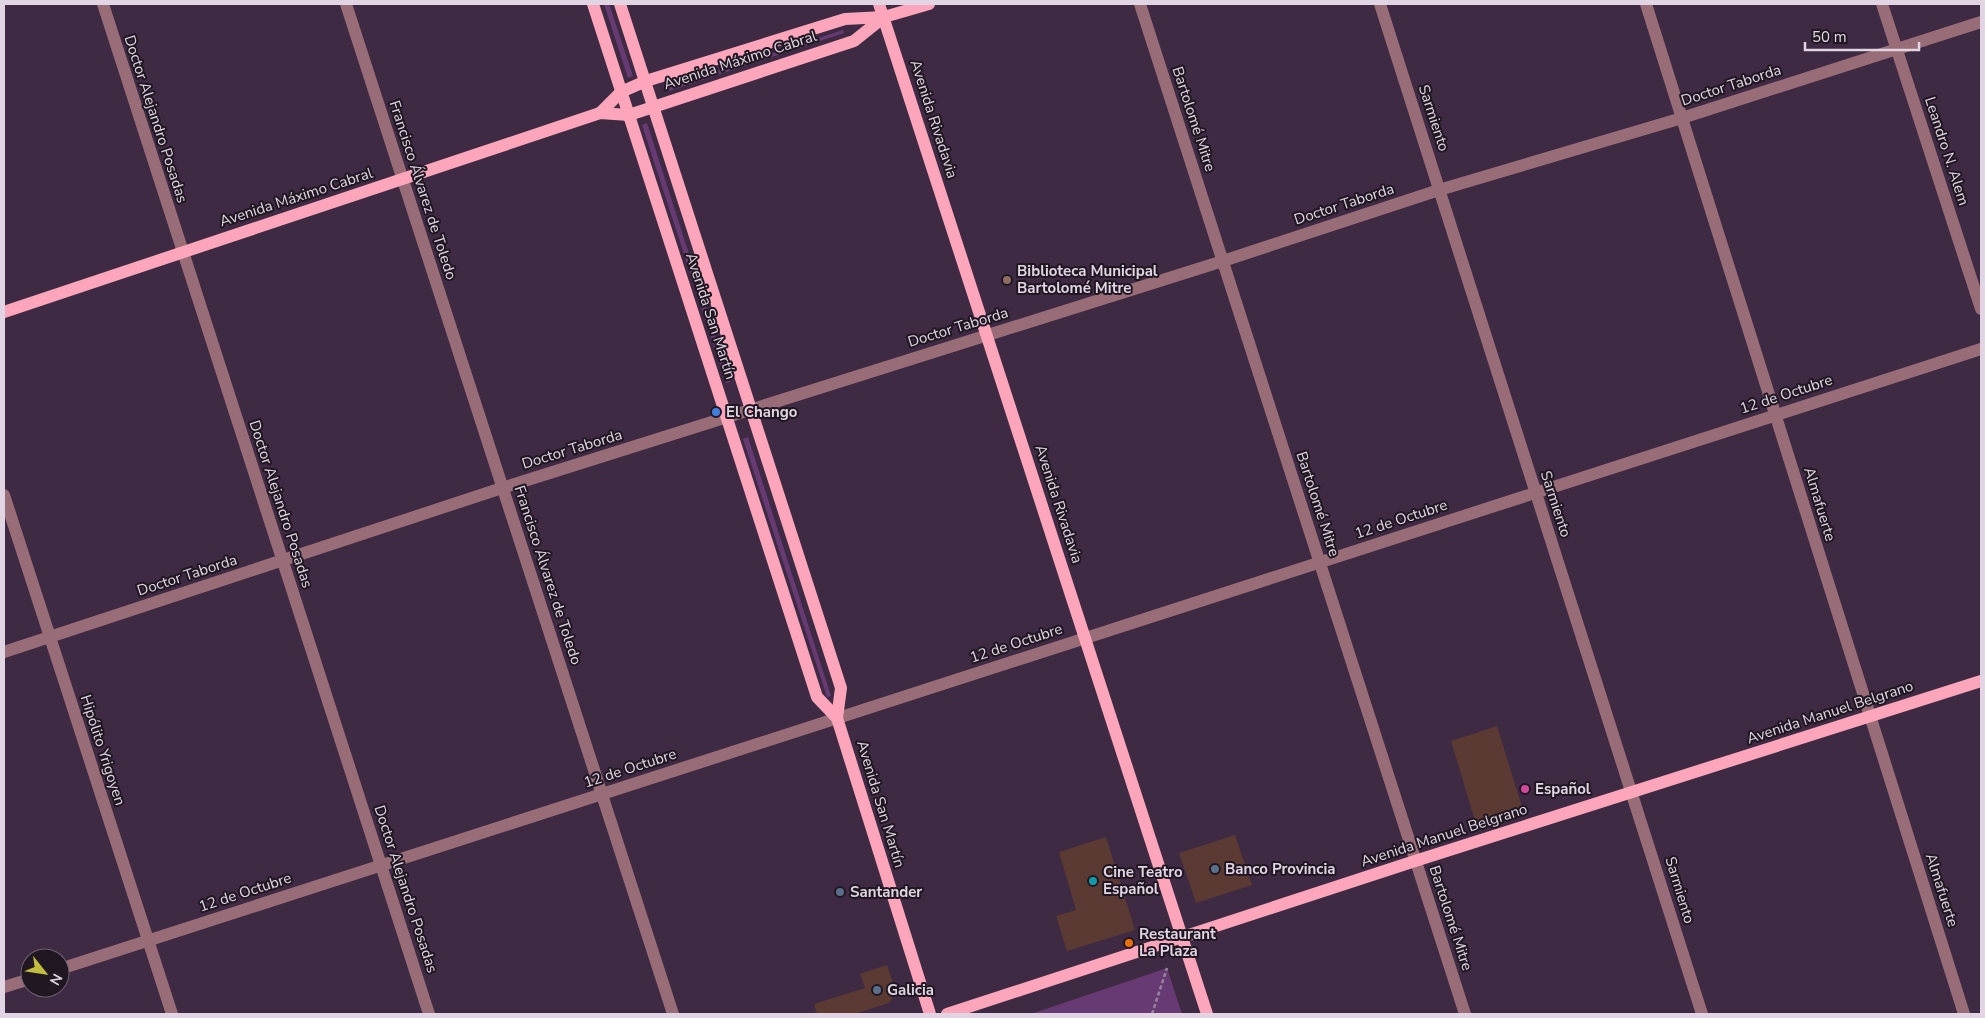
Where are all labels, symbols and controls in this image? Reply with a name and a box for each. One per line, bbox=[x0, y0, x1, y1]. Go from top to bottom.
scale bar bbox=[1805, 20, 1919, 52]
street label: Avenida Máximo Cabral bbox=[661, 26, 820, 94]
text: 50 m bbox=[1812, 27, 1847, 47]
street label: Doctor Alejandro Posadas bbox=[119, 33, 193, 205]
street label: Avenida Rivadavia bbox=[905, 57, 963, 181]
street label: Doctor Taborda bbox=[1678, 59, 1784, 111]
street label: Bartolomé Mitre bbox=[1168, 64, 1220, 174]
street label: Sarmiento bbox=[1414, 82, 1454, 154]
street label: Leandro N. Alem bbox=[1920, 94, 1974, 208]
street label: Francisco Álvarez de Toledo bbox=[385, 98, 461, 282]
street label: Avenida Máximo Cabral bbox=[217, 163, 376, 231]
street label: Doctor Taborda bbox=[1291, 178, 1397, 230]
street label: Avenida San Martín bbox=[681, 250, 741, 382]
place label: Biblioteca Municipal Bartolomé Mitre bbox=[1017, 261, 1158, 298]
marker: Biblioteca Municipal Bartolomé Mitre bbox=[1001, 274, 1013, 286]
street label: Doctor Taborda bbox=[905, 302, 1011, 352]
street label: 12 de Octubre bbox=[1737, 370, 1835, 418]
place label: El Chango bbox=[726, 402, 798, 422]
marker: El Chango bbox=[710, 406, 722, 418]
street label: Doctor Alejandro Posadas bbox=[244, 418, 318, 590]
street label: Doctor Taborda bbox=[519, 424, 625, 474]
street label: Avenida Rivadavia bbox=[1030, 442, 1088, 566]
street label: Bartolomé Mitre bbox=[1292, 449, 1344, 559]
street label: Almafuerte bbox=[1799, 465, 1841, 544]
street label: Sarmiento bbox=[1536, 468, 1576, 540]
street label: Francisco Álvarez de Toledo bbox=[510, 483, 586, 667]
street label: 12 de Octubre bbox=[1352, 495, 1450, 543]
street label: Doctor Taborda bbox=[134, 549, 240, 601]
street label: 12 de Octubre bbox=[967, 619, 1065, 667]
street label: Avenida Manuel Belgrano bbox=[1744, 676, 1916, 748]
street label: Hipólito Yrigoyen bbox=[76, 692, 130, 808]
street label: Avenida San Martín bbox=[852, 738, 910, 870]
street label: 12 de Octubre bbox=[581, 744, 679, 792]
place label: Español bbox=[1535, 779, 1591, 799]
marker: Español bbox=[1519, 783, 1531, 795]
street label: Avenida Manuel Belgrano bbox=[1358, 799, 1530, 871]
street label: Doctor Alejandro Posadas bbox=[369, 803, 443, 975]
street label: Almafuerte bbox=[1921, 851, 1963, 929]
street label: Sarmiento bbox=[1660, 854, 1700, 926]
place label: Banco Provincia bbox=[1225, 859, 1335, 879]
place label: Cine Teatro Español bbox=[1103, 862, 1183, 899]
marker: Banco Provincia bbox=[1209, 863, 1221, 875]
street label: Bartolomé Mitre bbox=[1425, 863, 1477, 973]
street label: 12 de Octubre bbox=[196, 868, 294, 916]
marker: Cine Teatro Español bbox=[1087, 875, 1099, 887]
place label: Santander bbox=[850, 882, 922, 902]
marker: Santander bbox=[834, 886, 846, 898]
place label: Restaurant La Plaza bbox=[1139, 924, 1216, 961]
marker: Restaurant La Plaza bbox=[1123, 937, 1135, 949]
north arrow bbox=[20, 948, 70, 998]
text: N bbox=[45, 970, 67, 989]
place label: Galicia bbox=[887, 980, 934, 1000]
marker: Galicia bbox=[871, 984, 883, 996]

